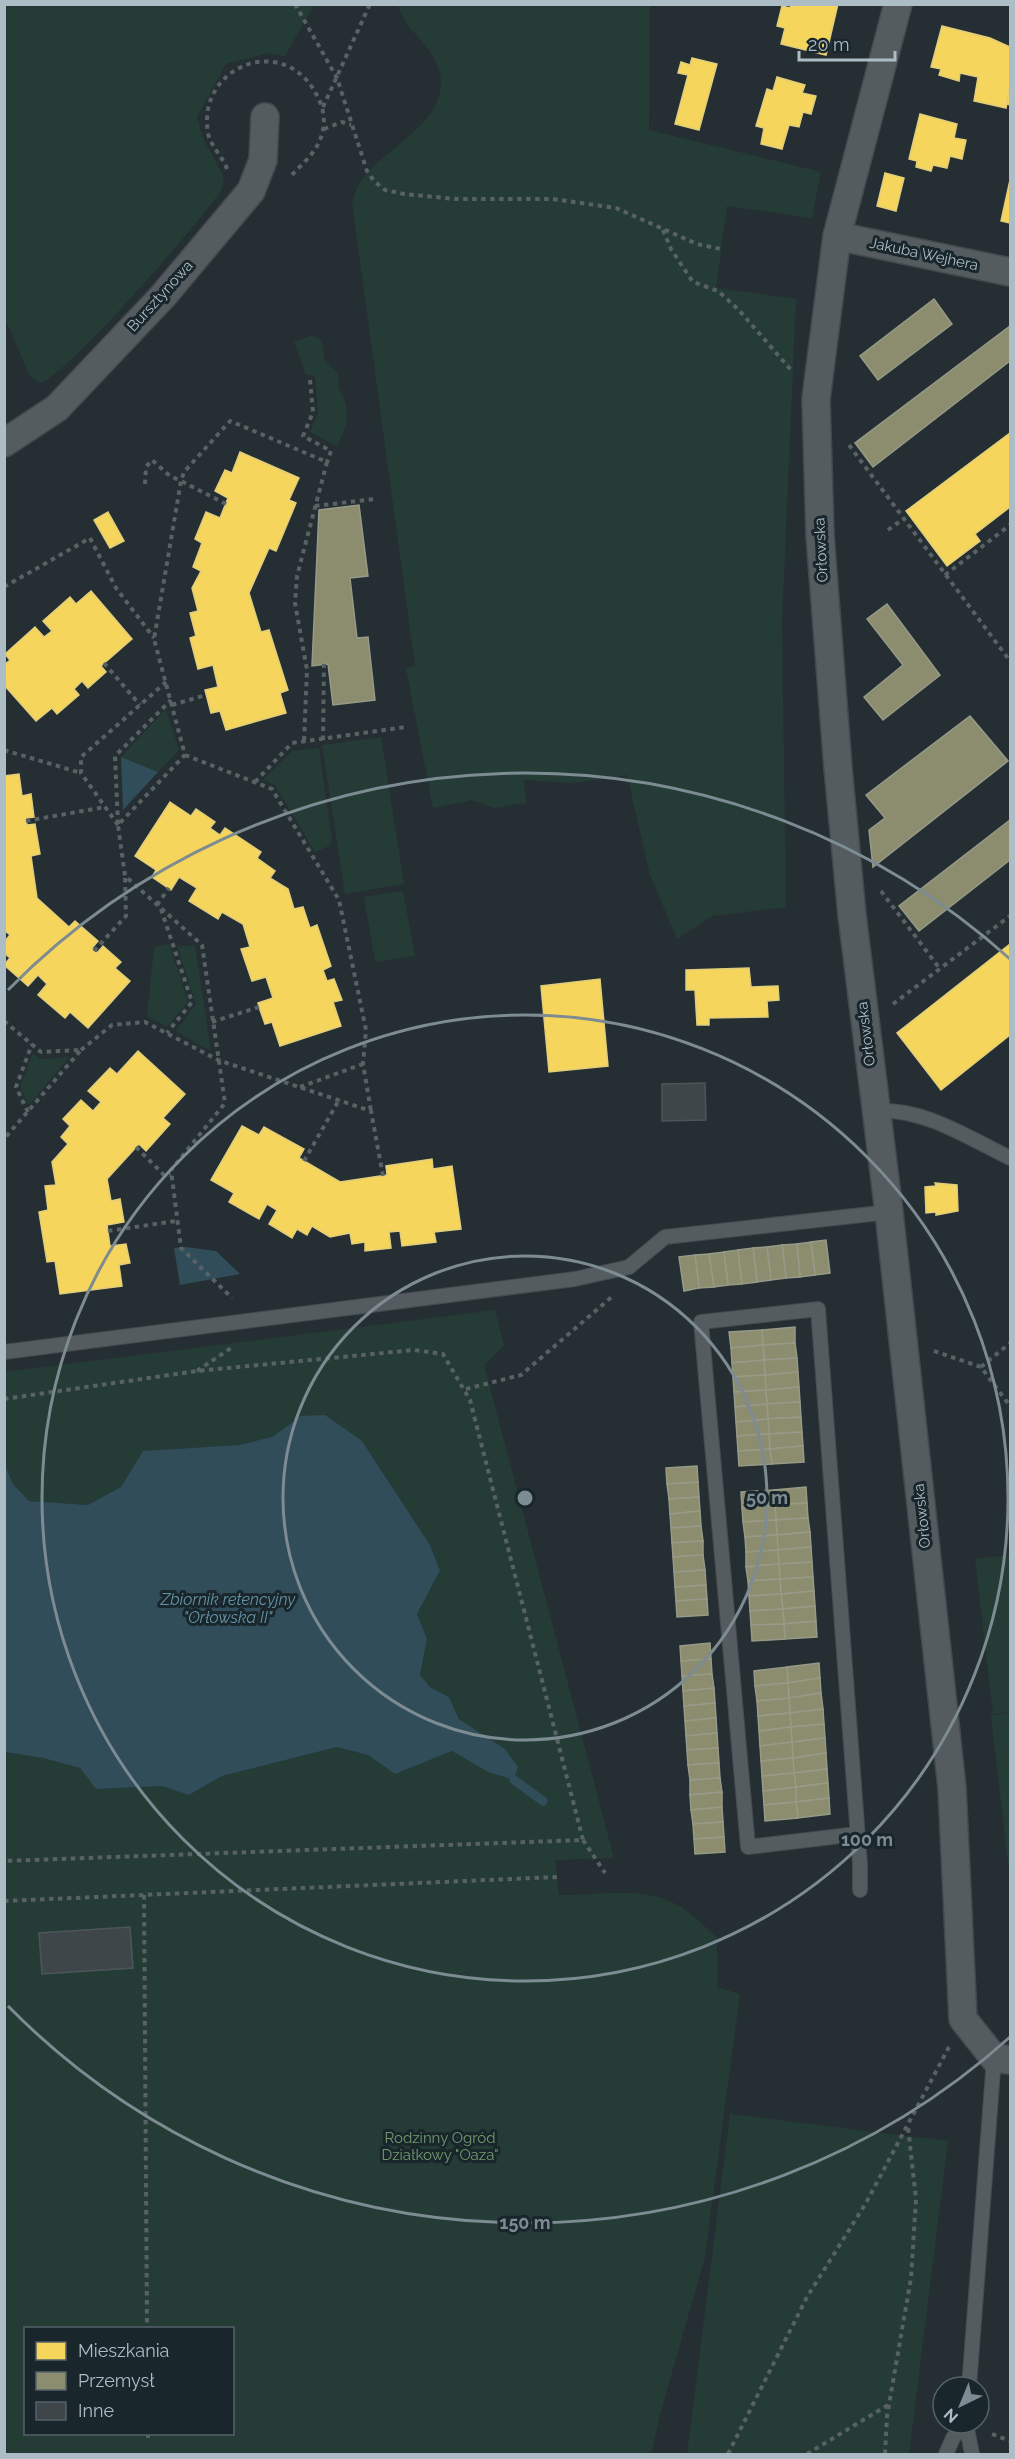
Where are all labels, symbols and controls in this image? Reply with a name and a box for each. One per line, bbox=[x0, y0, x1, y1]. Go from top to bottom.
scale bar bbox=[799, 24, 895, 62]
text: 20 m bbox=[808, 34, 850, 55]
street label: Jakuba Wejhera bbox=[868, 234, 980, 274]
street label: Bursztynowa bbox=[123, 257, 197, 335]
street label: Orłowska bbox=[810, 517, 832, 583]
street label: Orłowska bbox=[853, 1001, 879, 1067]
street label: Orłowska bbox=[910, 1483, 934, 1549]
text: 50 m bbox=[746, 1487, 788, 1508]
centre of rings bbox=[515, 1488, 535, 1508]
water label: Zbiornik retencyjny "Orłowska II" bbox=[160, 1590, 296, 1627]
text: 100 m bbox=[841, 1829, 893, 1850]
park label: Rodzinny Ogród Działkowy "Oaza" bbox=[381, 2129, 499, 2164]
text: 150 m bbox=[500, 2212, 551, 2233]
legend bbox=[24, 2327, 234, 2435]
text: Mieszkania bbox=[78, 2340, 169, 2361]
text: Przemysł bbox=[78, 2370, 155, 2391]
north arrow bbox=[931, 2375, 991, 2435]
text: Inne bbox=[78, 2400, 114, 2421]
text: N bbox=[940, 2404, 962, 2427]

